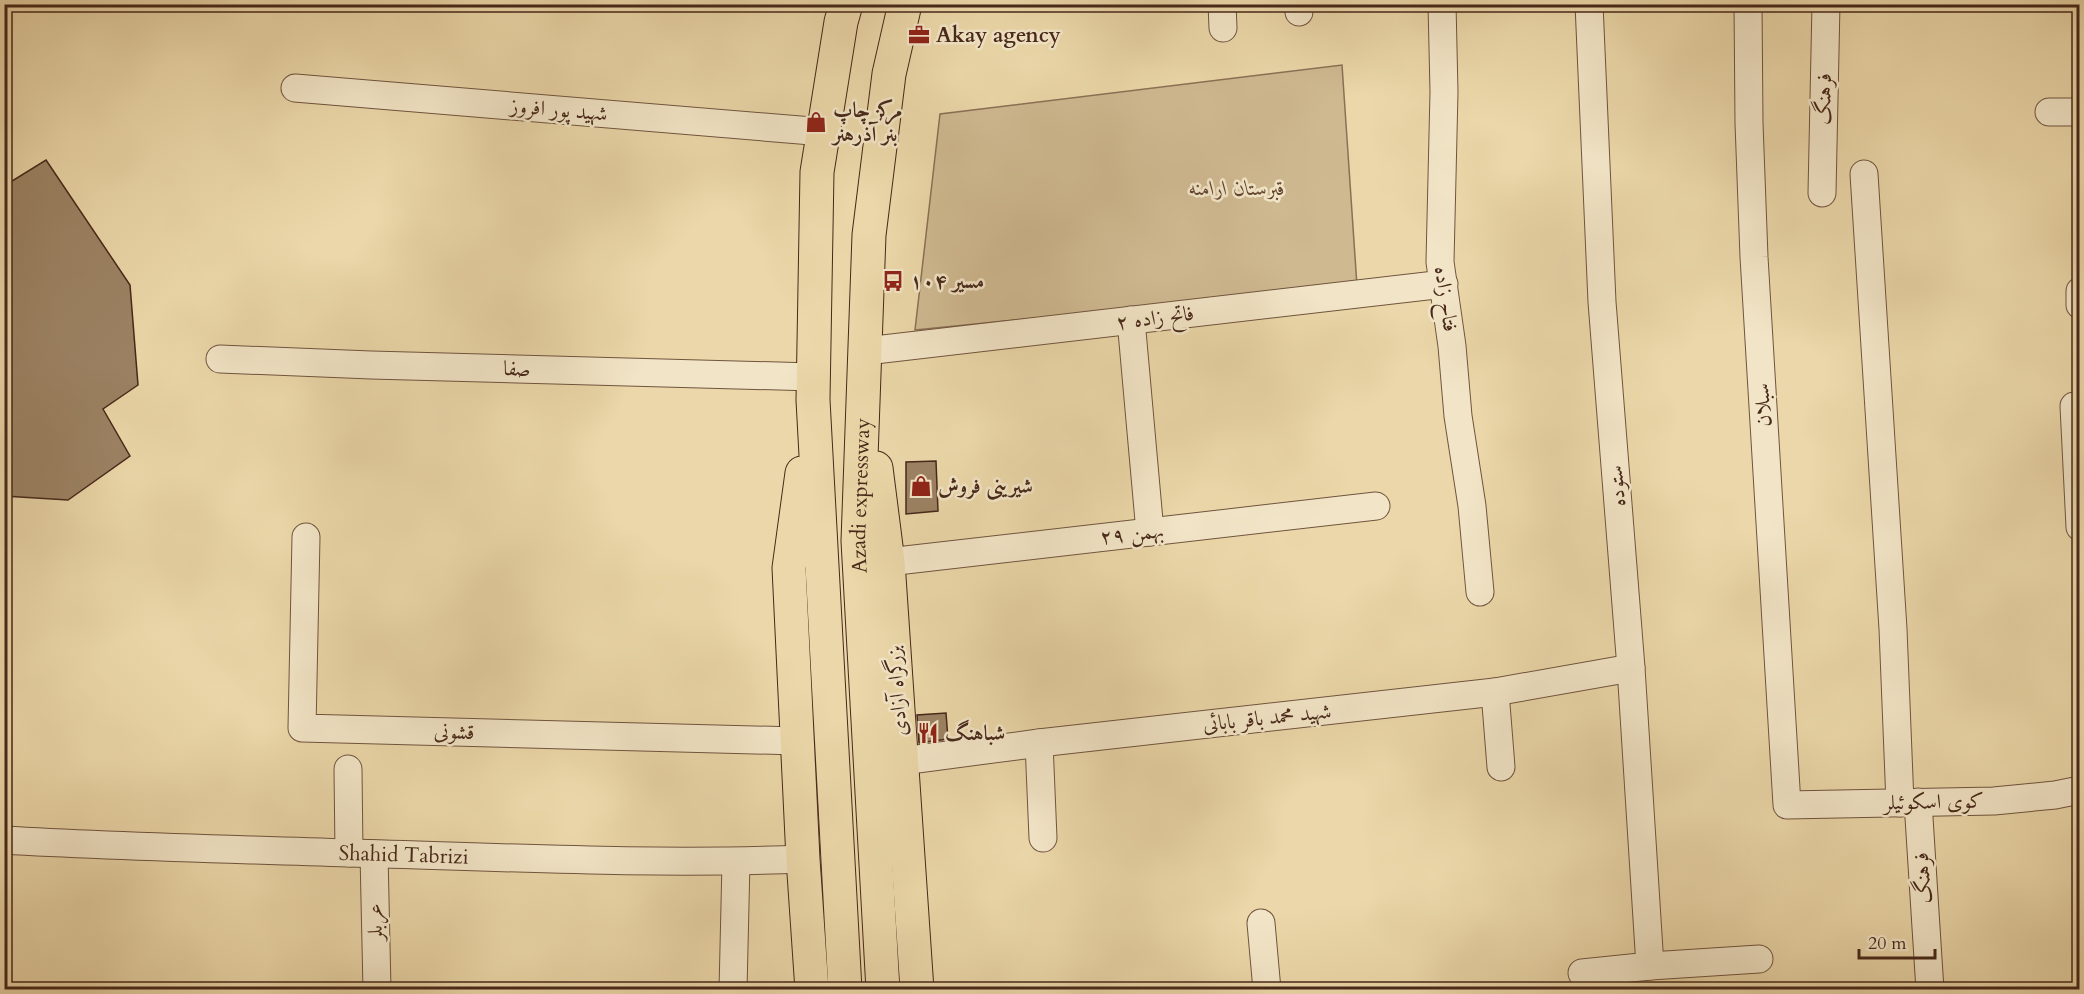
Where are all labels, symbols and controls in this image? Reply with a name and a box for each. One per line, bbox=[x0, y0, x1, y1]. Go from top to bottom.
place label: Akay agency bbox=[936, 21, 1061, 50]
office icon: Akay agency bbox=[907, 23, 931, 47]
street label: فرهنگ bbox=[1809, 73, 1839, 125]
street label: شهید پور افروز bbox=[507, 91, 609, 129]
place label: مرکز چاپ بنر آذرهنر bbox=[831, 96, 902, 149]
shop icon: مرکز چاپ بنر آذرهنر bbox=[804, 110, 828, 134]
park label: قبرستان ارامنه bbox=[1189, 174, 1285, 203]
street label: فتاح زاده bbox=[1423, 264, 1465, 334]
place label: مسیر ۱۰۴ bbox=[910, 267, 984, 296]
bus stop icon: مسیر ۱۰۴ bbox=[881, 269, 905, 293]
street label: فاتح زاده ۲ bbox=[1114, 299, 1196, 340]
street label: صفا bbox=[503, 354, 531, 384]
street label: سبلان bbox=[1747, 382, 1779, 428]
street label: Azadi expressway bbox=[843, 417, 877, 574]
street label: ستوده bbox=[1601, 464, 1633, 508]
place label: شیرینی فروش bbox=[938, 472, 1033, 501]
shop icon: شیرینی فروش bbox=[909, 474, 933, 498]
street label: ۲۹ بهمن bbox=[1099, 516, 1165, 552]
street label: بزرگراه آزادی bbox=[879, 644, 915, 737]
street label: شهید محمد باقر بابائی bbox=[1201, 697, 1333, 739]
street label: قشونی bbox=[433, 717, 475, 747]
place label: شباهنگ bbox=[945, 719, 1005, 748]
restaurant icon: شباهنگ bbox=[916, 721, 940, 745]
street label: کوی اسکوئیلر bbox=[1882, 787, 1984, 817]
street label: Shahid Tabrizi bbox=[338, 838, 469, 871]
street label: فرهنگ bbox=[1907, 851, 1939, 905]
street label: عربلر bbox=[360, 903, 390, 943]
scale bar bbox=[1859, 922, 1936, 960]
text: 20 m bbox=[1868, 931, 1907, 956]

